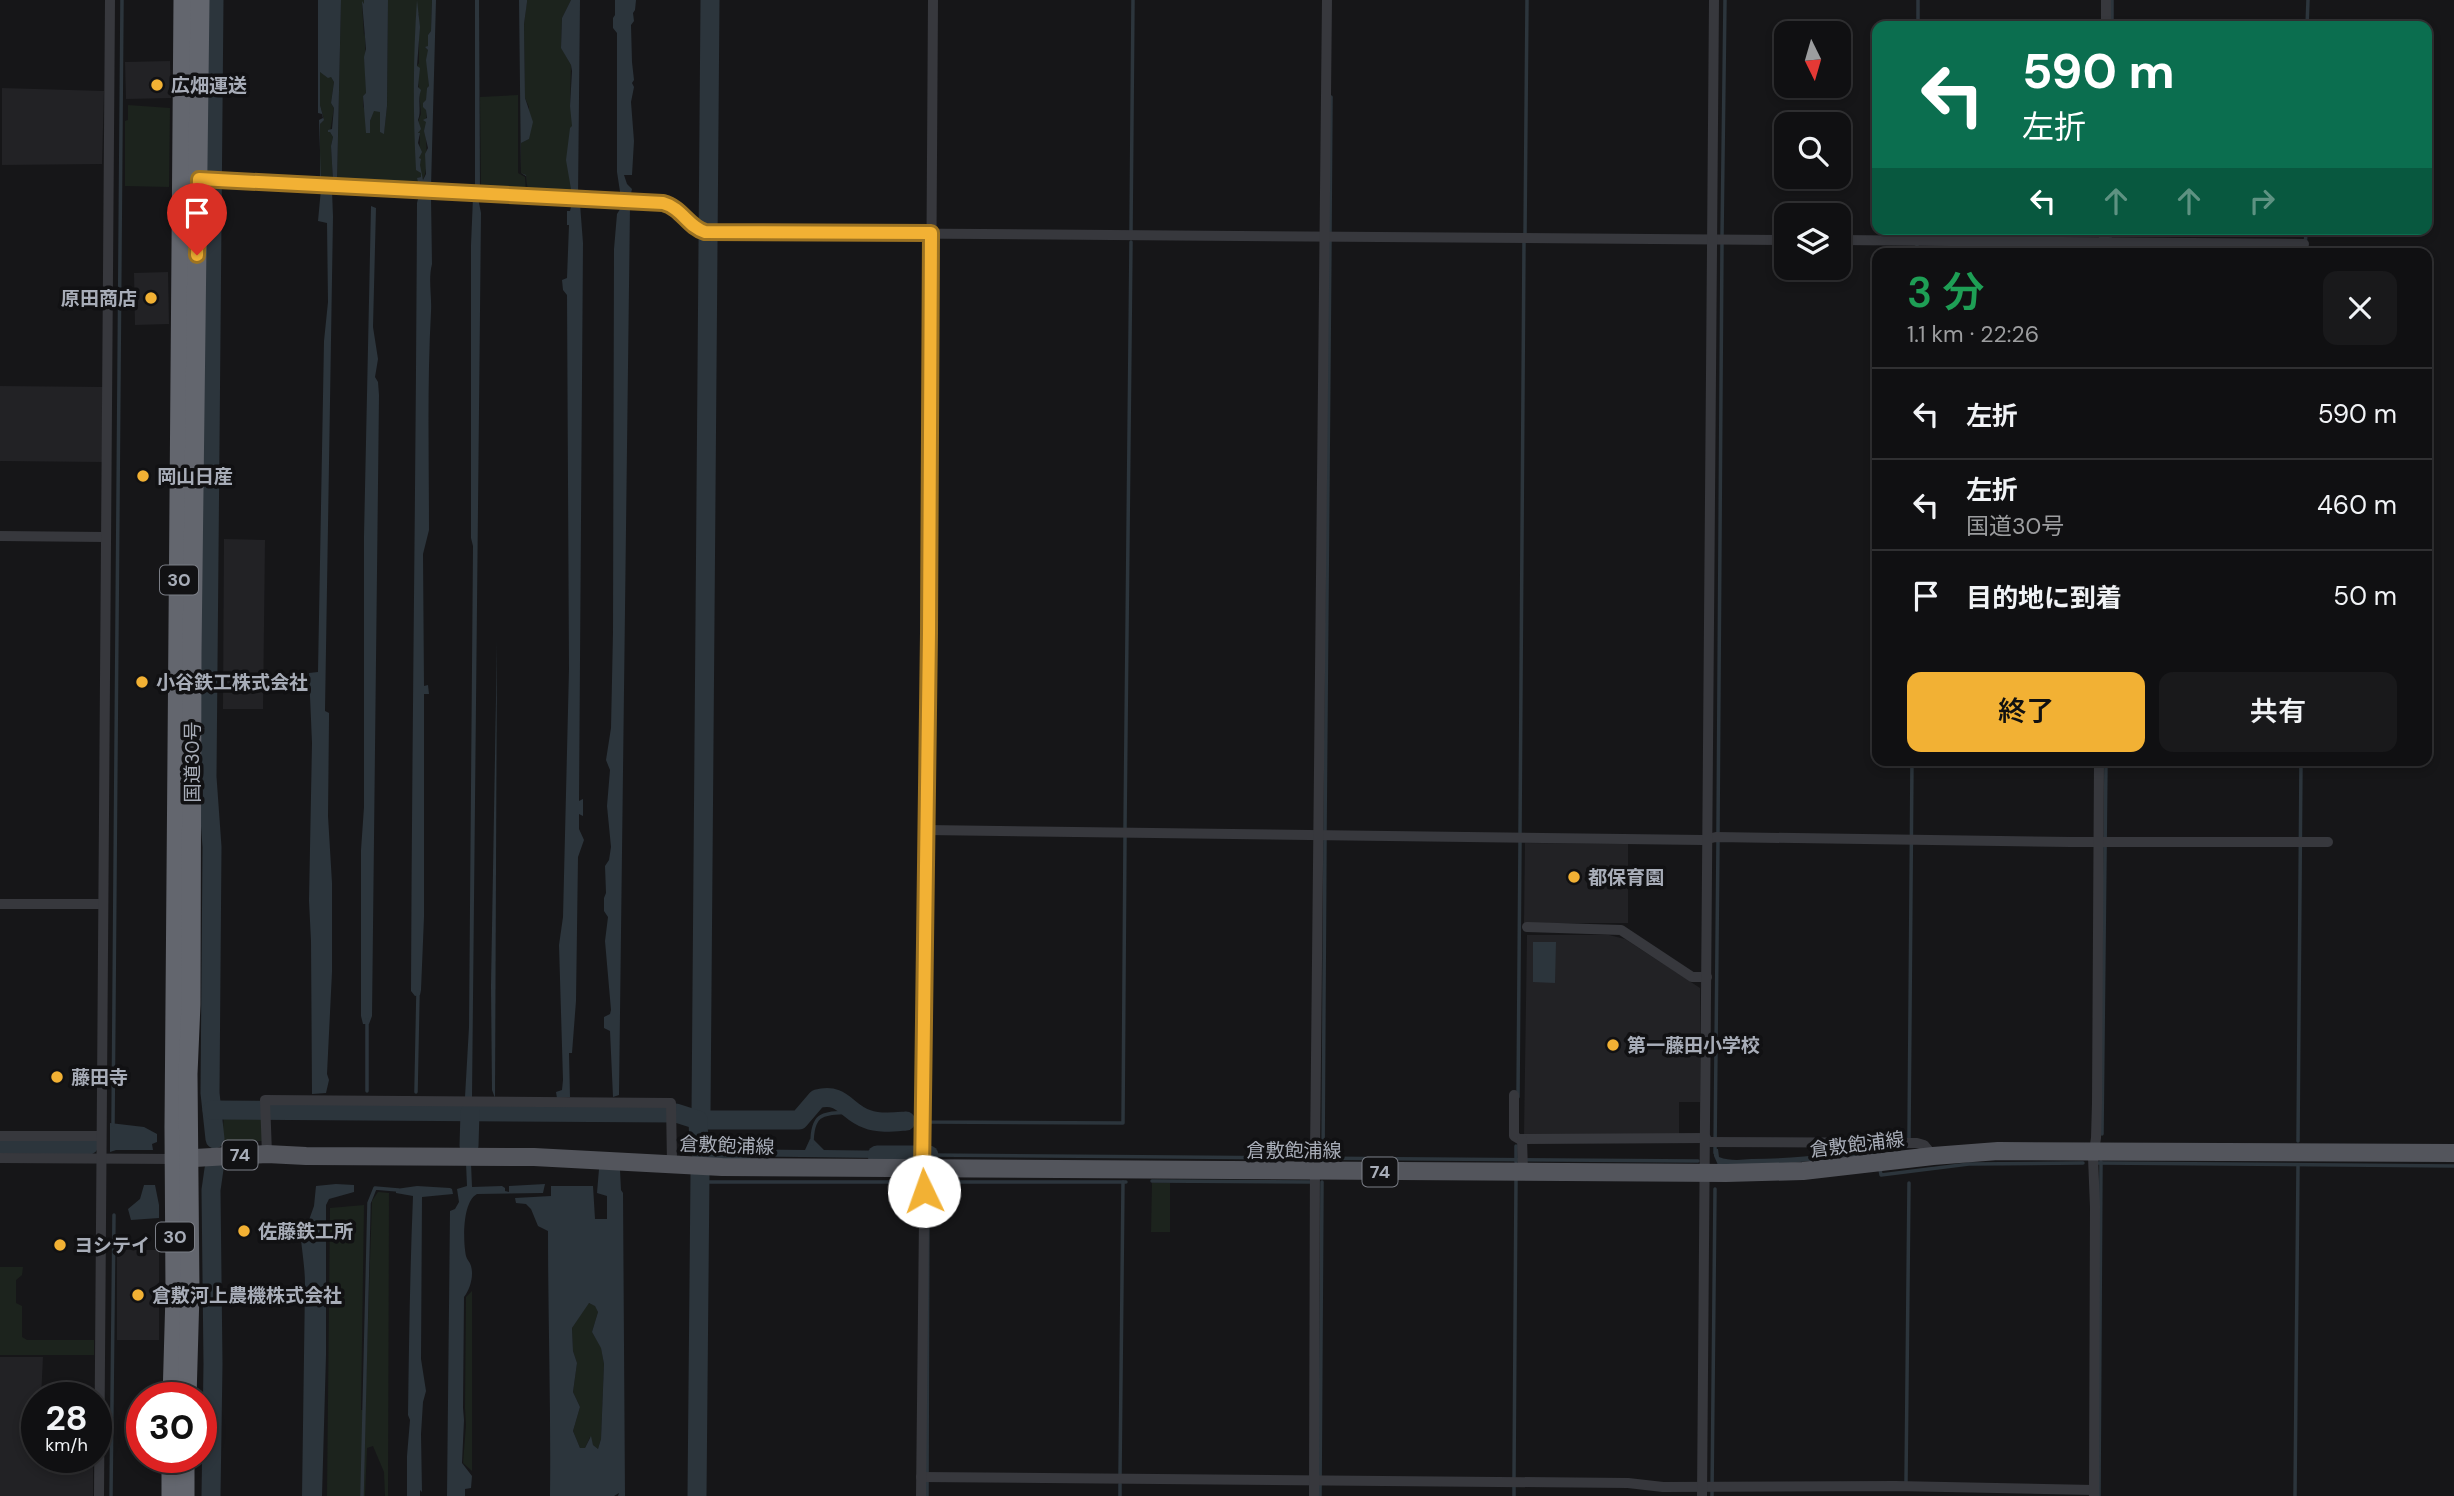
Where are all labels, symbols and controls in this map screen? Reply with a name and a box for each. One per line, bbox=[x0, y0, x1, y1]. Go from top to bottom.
north arrow bbox=[1774, 21, 1852, 98]
map controls bbox=[1774, 21, 1851, 280]
text: 590 m bbox=[2022, 39, 2175, 103]
icon: left bbox=[1907, 49, 1998, 140]
place label: 広畑運送 bbox=[171, 73, 247, 98]
marker: 広畑運送 bbox=[149, 77, 165, 93]
text: 左折 bbox=[2022, 106, 2086, 148]
button: search bbox=[1774, 112, 1851, 189]
icon: left bbox=[2024, 182, 2062, 220]
icon: ahead bbox=[2097, 182, 2135, 220]
icon: ahead bbox=[2170, 182, 2208, 220]
icon: right bbox=[2243, 182, 2281, 220]
pin bbox=[167, 183, 227, 255]
icon: arrive bbox=[178, 194, 216, 232]
button: layers bbox=[1774, 203, 1851, 280]
text: 3 分 bbox=[1907, 265, 1984, 320]
button: close bbox=[2323, 271, 2397, 345]
place label: 原田商店 bbox=[61, 286, 137, 311]
marker: 原田商店 bbox=[143, 290, 159, 306]
text: 1.1 km · 22:26 bbox=[1907, 319, 2039, 349]
icon: left bbox=[1907, 395, 1945, 433]
text: 590 m bbox=[2318, 397, 2397, 431]
text: 左折 bbox=[1966, 399, 2018, 433]
place label: 岡山日産 bbox=[157, 464, 233, 489]
marker: 岡山日産 bbox=[135, 468, 151, 484]
text: 左折 bbox=[1966, 473, 2018, 507]
icon: left bbox=[1907, 486, 1945, 524]
text: 460 m bbox=[2317, 488, 2397, 522]
text: 国道30号 bbox=[1966, 511, 2064, 541]
road number: 30 bbox=[160, 566, 198, 594]
icon: arrive bbox=[1907, 577, 1945, 615]
text: 50 m bbox=[2333, 579, 2397, 613]
text: 目的地に到着 bbox=[1966, 581, 2122, 615]
place label: 小谷鉄工株式会社 bbox=[156, 670, 308, 695]
button: 終了 bbox=[1907, 672, 2145, 752]
button: 共有 bbox=[2159, 672, 2397, 752]
marker: 小谷鉄工株式会社 bbox=[134, 674, 150, 690]
street label: 国道30号 bbox=[180, 721, 205, 803]
place label: 都保育園 bbox=[1588, 865, 1664, 890]
marker: 都保育園 bbox=[1566, 869, 1582, 885]
place label: 第一藤田小学校 bbox=[1627, 1033, 1760, 1058]
marker: 第一藤田小学校 bbox=[1605, 1037, 1621, 1053]
place label: 藤田寺 bbox=[71, 1065, 128, 1090]
marker: 藤田寺 bbox=[49, 1069, 65, 1085]
street label: 倉敷飽浦線 bbox=[1808, 1126, 1906, 1163]
street label: 倉敷飽浦線 bbox=[679, 1131, 775, 1160]
street label: 倉敷飽浦線 bbox=[1246, 1138, 1342, 1163]
road number: 74 bbox=[222, 1140, 258, 1170]
position arrow bbox=[887, 1154, 961, 1228]
road number: 74 bbox=[1362, 1157, 1398, 1186]
place label: 佐藤鉄工所 bbox=[258, 1219, 353, 1244]
road number: 30 bbox=[156, 1222, 194, 1252]
marker: 佐藤鉄工所 bbox=[236, 1223, 252, 1239]
place label: ヨシテイ bbox=[74, 1233, 150, 1258]
marker: ヨシテイ bbox=[52, 1237, 68, 1253]
place label: 倉敷河上農機株式会社 bbox=[152, 1283, 342, 1308]
marker: 倉敷河上農機株式会社 bbox=[130, 1287, 146, 1303]
speed limit sign: 30 bbox=[126, 1382, 217, 1473]
text: 28 bbox=[45, 1395, 88, 1441]
text: km/h bbox=[45, 1433, 88, 1457]

